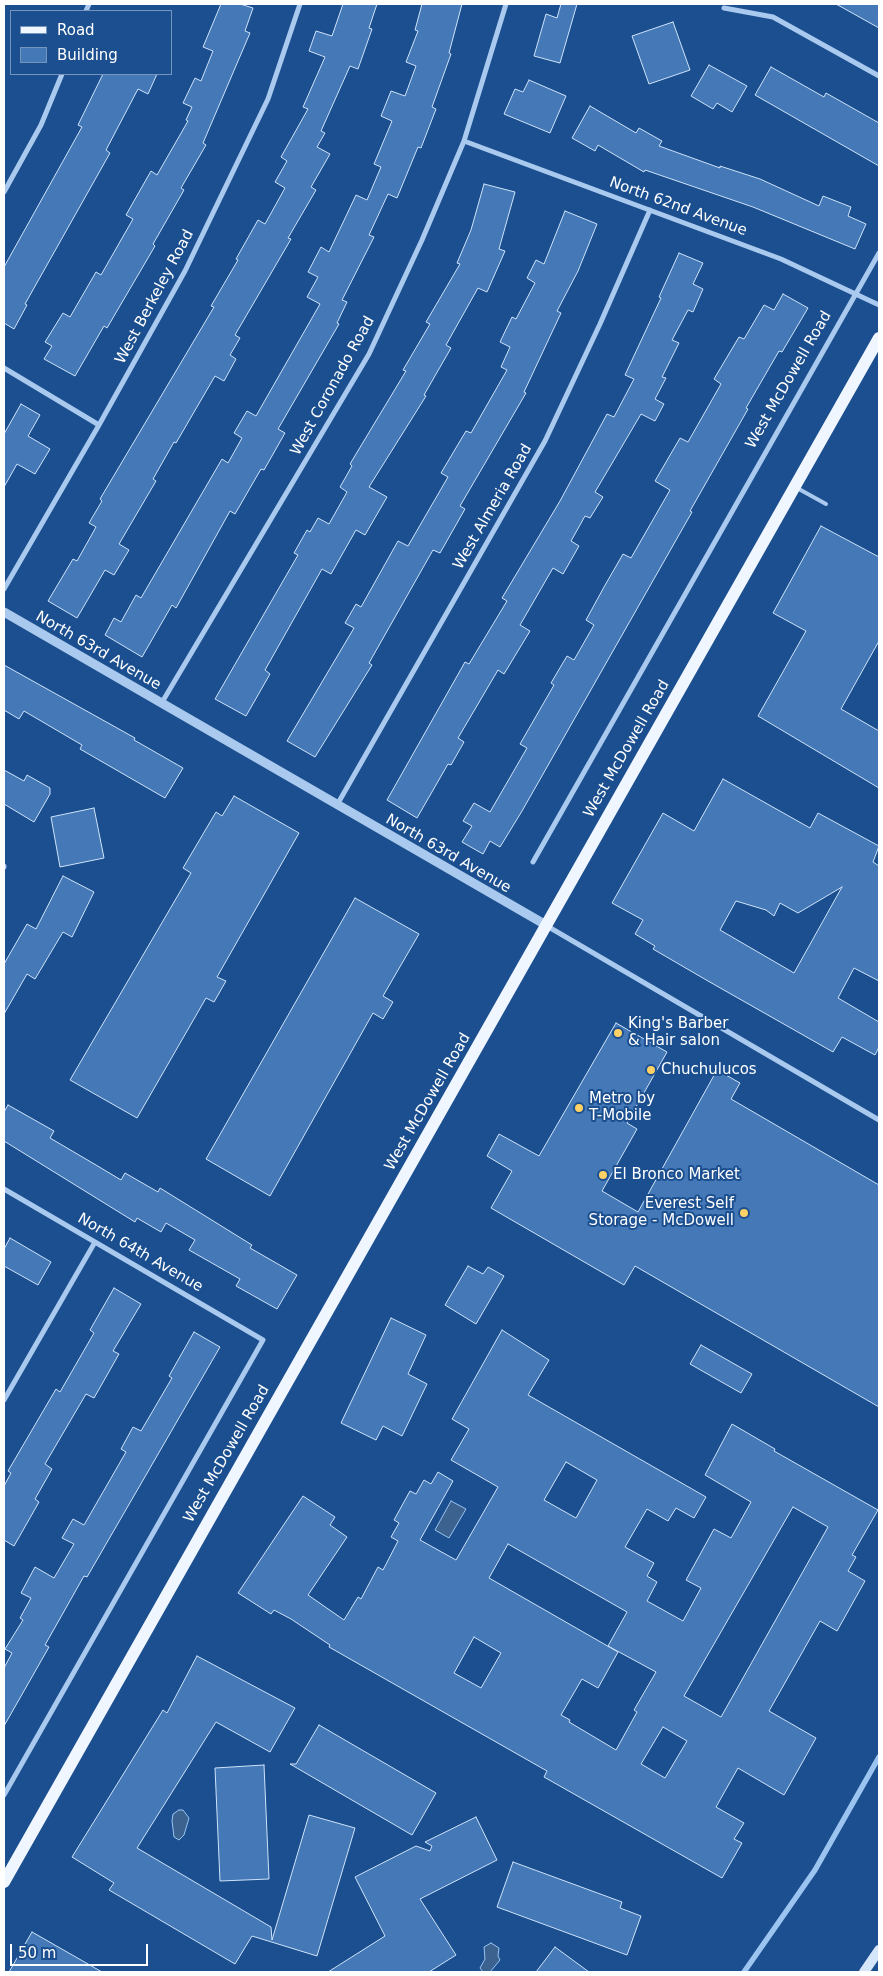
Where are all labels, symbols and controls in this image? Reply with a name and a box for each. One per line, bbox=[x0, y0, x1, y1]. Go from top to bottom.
legend bbox=[10, 10, 172, 75]
text: Road bbox=[57, 21, 95, 39]
text: Building bbox=[57, 46, 118, 64]
street label: North 62nd Avenue bbox=[607, 174, 749, 240]
street label: West Berkeley Road bbox=[112, 227, 198, 367]
street label: West McDowell Road bbox=[742, 308, 836, 452]
street label: West Coronado Road bbox=[287, 313, 379, 459]
street label: West Almeria Road bbox=[450, 441, 536, 573]
street label: North 63rd Avenue bbox=[32, 608, 164, 694]
street label: West McDowell Road bbox=[580, 677, 674, 821]
street label: North 63rd Avenue bbox=[382, 811, 514, 897]
place label: King's Barber & Hair salon bbox=[628, 1015, 728, 1050]
marker: King's Barber & Hair salon bbox=[612, 1027, 624, 1039]
street label: West McDowell Road bbox=[381, 1030, 475, 1174]
place label: Chuchulucos bbox=[661, 1061, 757, 1079]
marker: Chuchulucos bbox=[645, 1064, 657, 1076]
place label: Metro by T-Mobile bbox=[589, 1090, 655, 1125]
marker: Metro by T-Mobile bbox=[573, 1102, 585, 1114]
place label: El Bronco Market bbox=[613, 1166, 740, 1184]
marker: El Bronco Market bbox=[597, 1169, 609, 1181]
place label: Everest Self Storage - McDowell bbox=[589, 1195, 734, 1230]
marker: Everest Self Storage - McDowell bbox=[738, 1207, 750, 1219]
street label: North 64th Avenue bbox=[74, 1210, 206, 1296]
street label: West McDowell Road bbox=[180, 1382, 274, 1526]
scale bar bbox=[12, 1934, 150, 1966]
text: 50 m bbox=[18, 1944, 56, 1962]

